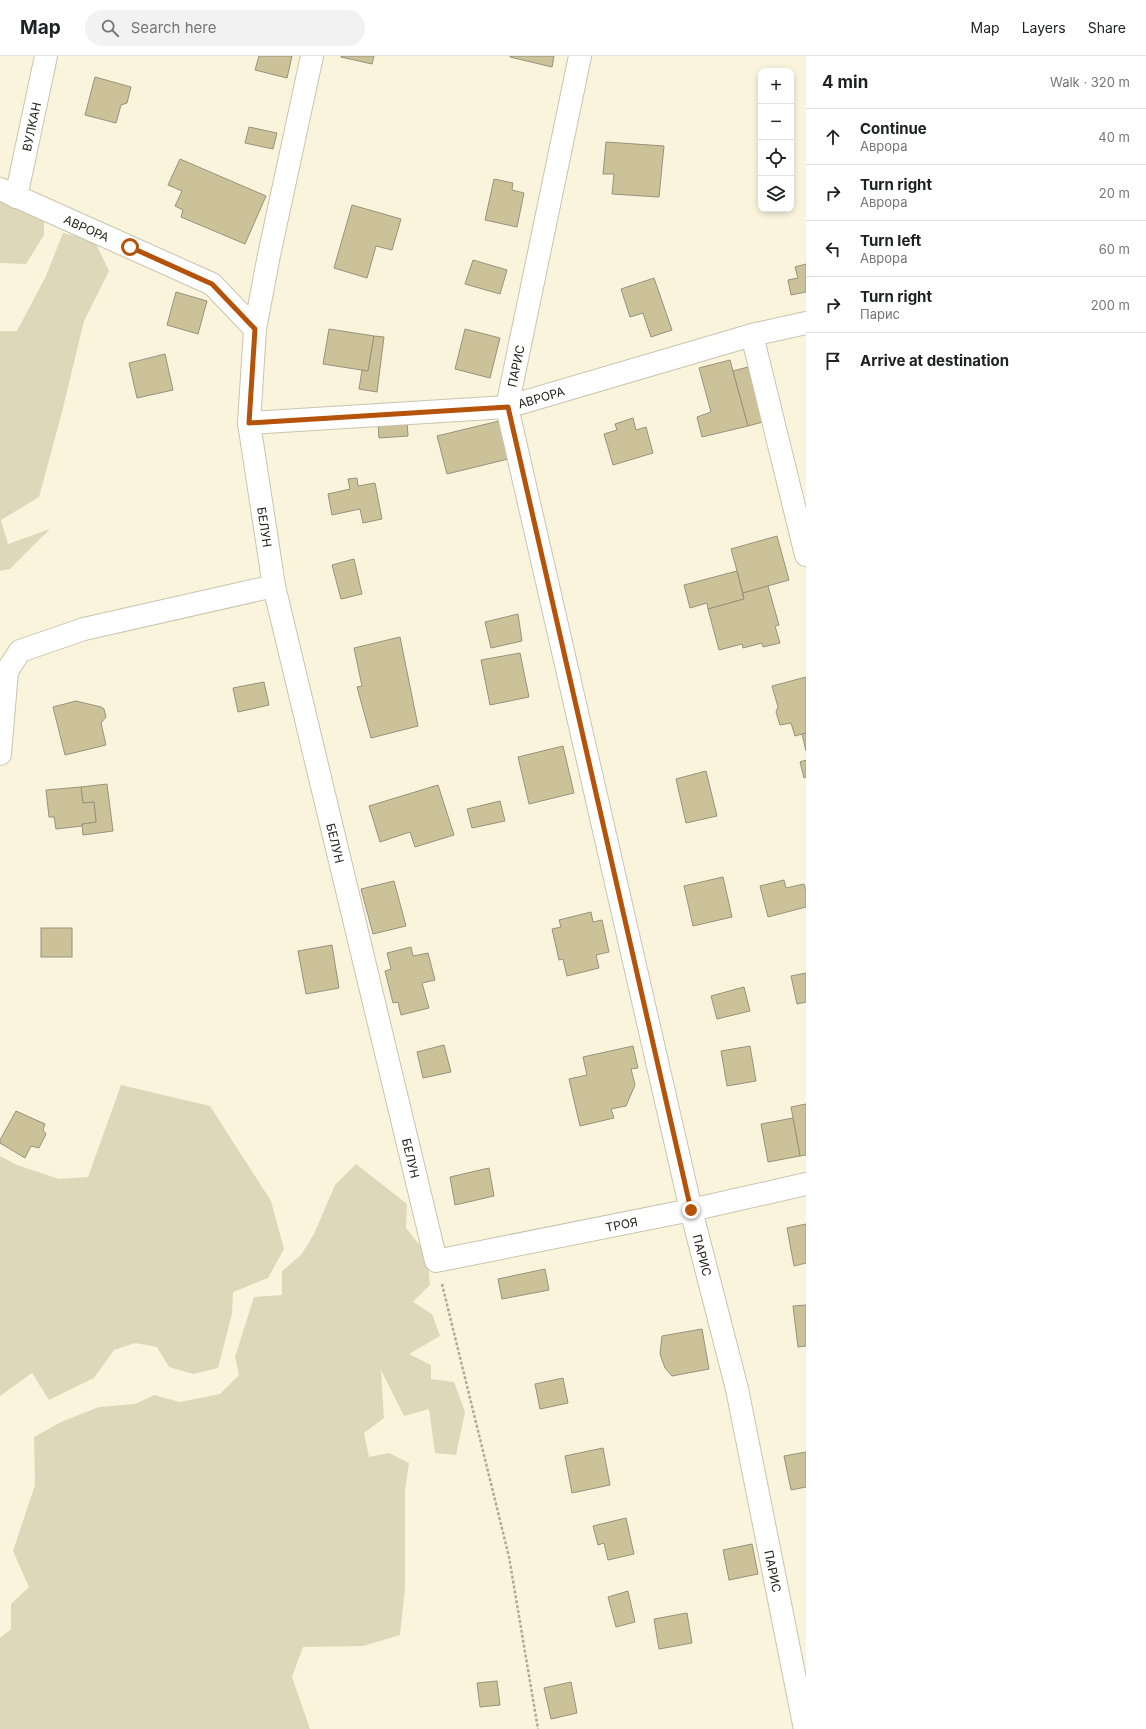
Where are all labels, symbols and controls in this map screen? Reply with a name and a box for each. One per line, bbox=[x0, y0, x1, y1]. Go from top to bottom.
search box bbox=[85, 10, 365, 46]
text: Map bbox=[20, 16, 61, 39]
icon: search bbox=[99, 17, 121, 39]
text: Search here bbox=[131, 18, 216, 37]
text: Map bbox=[971, 19, 1000, 36]
text: Layers bbox=[1022, 19, 1066, 36]
text: Share bbox=[1088, 19, 1126, 36]
map controls bbox=[758, 68, 794, 212]
button: + bbox=[758, 68, 794, 104]
text: 4 min bbox=[822, 72, 868, 92]
text: Walk · 320 m bbox=[1050, 74, 1130, 90]
street label: ВУЛКАН bbox=[18, 101, 43, 152]
button: − bbox=[758, 104, 794, 140]
text: Continue bbox=[860, 119, 927, 138]
icon: ahead bbox=[822, 126, 844, 148]
text: 40 m bbox=[1098, 129, 1130, 145]
text: Аврора bbox=[860, 138, 907, 154]
button: locate bbox=[758, 140, 794, 176]
text: Turn right bbox=[860, 175, 932, 194]
button: layers bbox=[758, 176, 794, 212]
icon: right bbox=[822, 182, 844, 204]
text: 20 m bbox=[1099, 185, 1130, 201]
text: Аврора bbox=[860, 194, 907, 210]
street label: АВРОРА bbox=[62, 211, 112, 245]
text: Turn left bbox=[860, 231, 921, 250]
route start bbox=[121, 238, 139, 256]
icon: left bbox=[822, 238, 844, 260]
text: 60 m bbox=[1099, 241, 1130, 257]
text: Аврора bbox=[860, 250, 907, 266]
text: Turn right bbox=[860, 287, 932, 306]
icon: right bbox=[822, 294, 844, 316]
text: 200 m bbox=[1091, 297, 1130, 313]
text: Парис bbox=[860, 306, 900, 322]
street label: ПАРИС bbox=[504, 343, 528, 388]
icon: arrive bbox=[822, 350, 844, 372]
text: Arrive at destination bbox=[860, 351, 1009, 370]
street label: АВРОРА bbox=[516, 383, 566, 411]
street label: БЕЛУН bbox=[254, 506, 275, 548]
street label: БЕЛУН bbox=[324, 822, 348, 864]
street label: БЕЛУН bbox=[399, 1137, 423, 1180]
route end bbox=[682, 1201, 700, 1219]
street label: ТРОЯ bbox=[604, 1213, 639, 1234]
street label: ПАРИС bbox=[690, 1233, 715, 1278]
street label: ПАРИС bbox=[762, 1549, 785, 1594]

